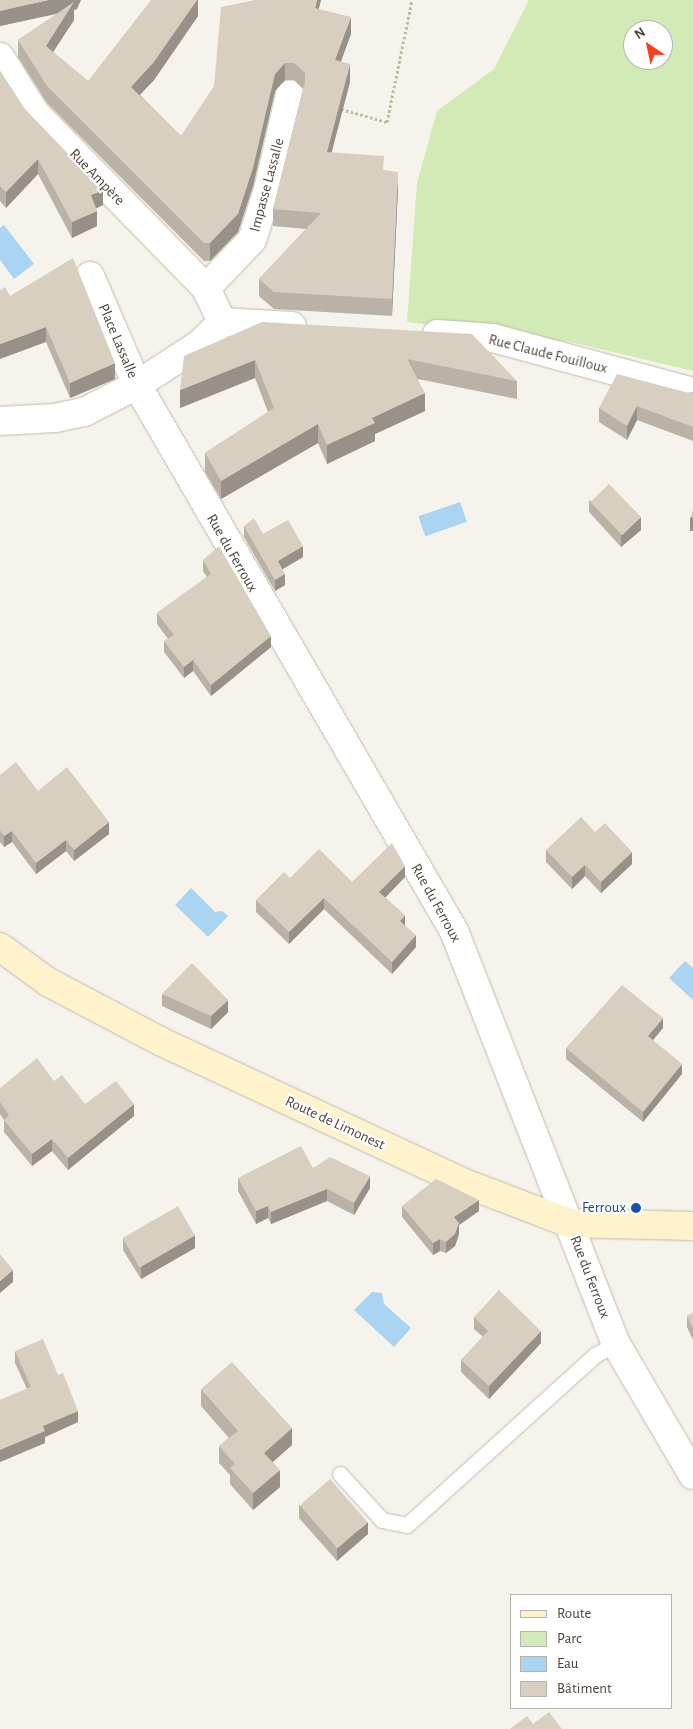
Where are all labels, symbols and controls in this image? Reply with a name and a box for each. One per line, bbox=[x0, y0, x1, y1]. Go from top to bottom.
north arrow bbox=[623, 20, 673, 70]
text: N bbox=[632, 25, 648, 42]
street label: Impasse Lassalle bbox=[246, 136, 288, 234]
street label: Rue Ampère bbox=[66, 145, 128, 209]
street label: Place Lassalle bbox=[94, 301, 142, 381]
street label: Rue Claude Fouilloux bbox=[487, 331, 609, 377]
street label: Rue du Ferroux bbox=[202, 511, 262, 595]
street label: Rue du Ferroux bbox=[407, 861, 465, 945]
street label: Route de Limonest bbox=[282, 1092, 388, 1154]
place label: Ferroux bbox=[582, 1199, 626, 1217]
marker: Ferroux bbox=[630, 1202, 642, 1214]
street label: Rue du Ferroux bbox=[566, 1233, 614, 1321]
legend bbox=[510, 1594, 673, 1709]
text: Route bbox=[557, 1606, 591, 1621]
text: Parc bbox=[557, 1631, 582, 1646]
text: Eau bbox=[557, 1656, 579, 1671]
text: Bâtiment bbox=[557, 1681, 612, 1696]

